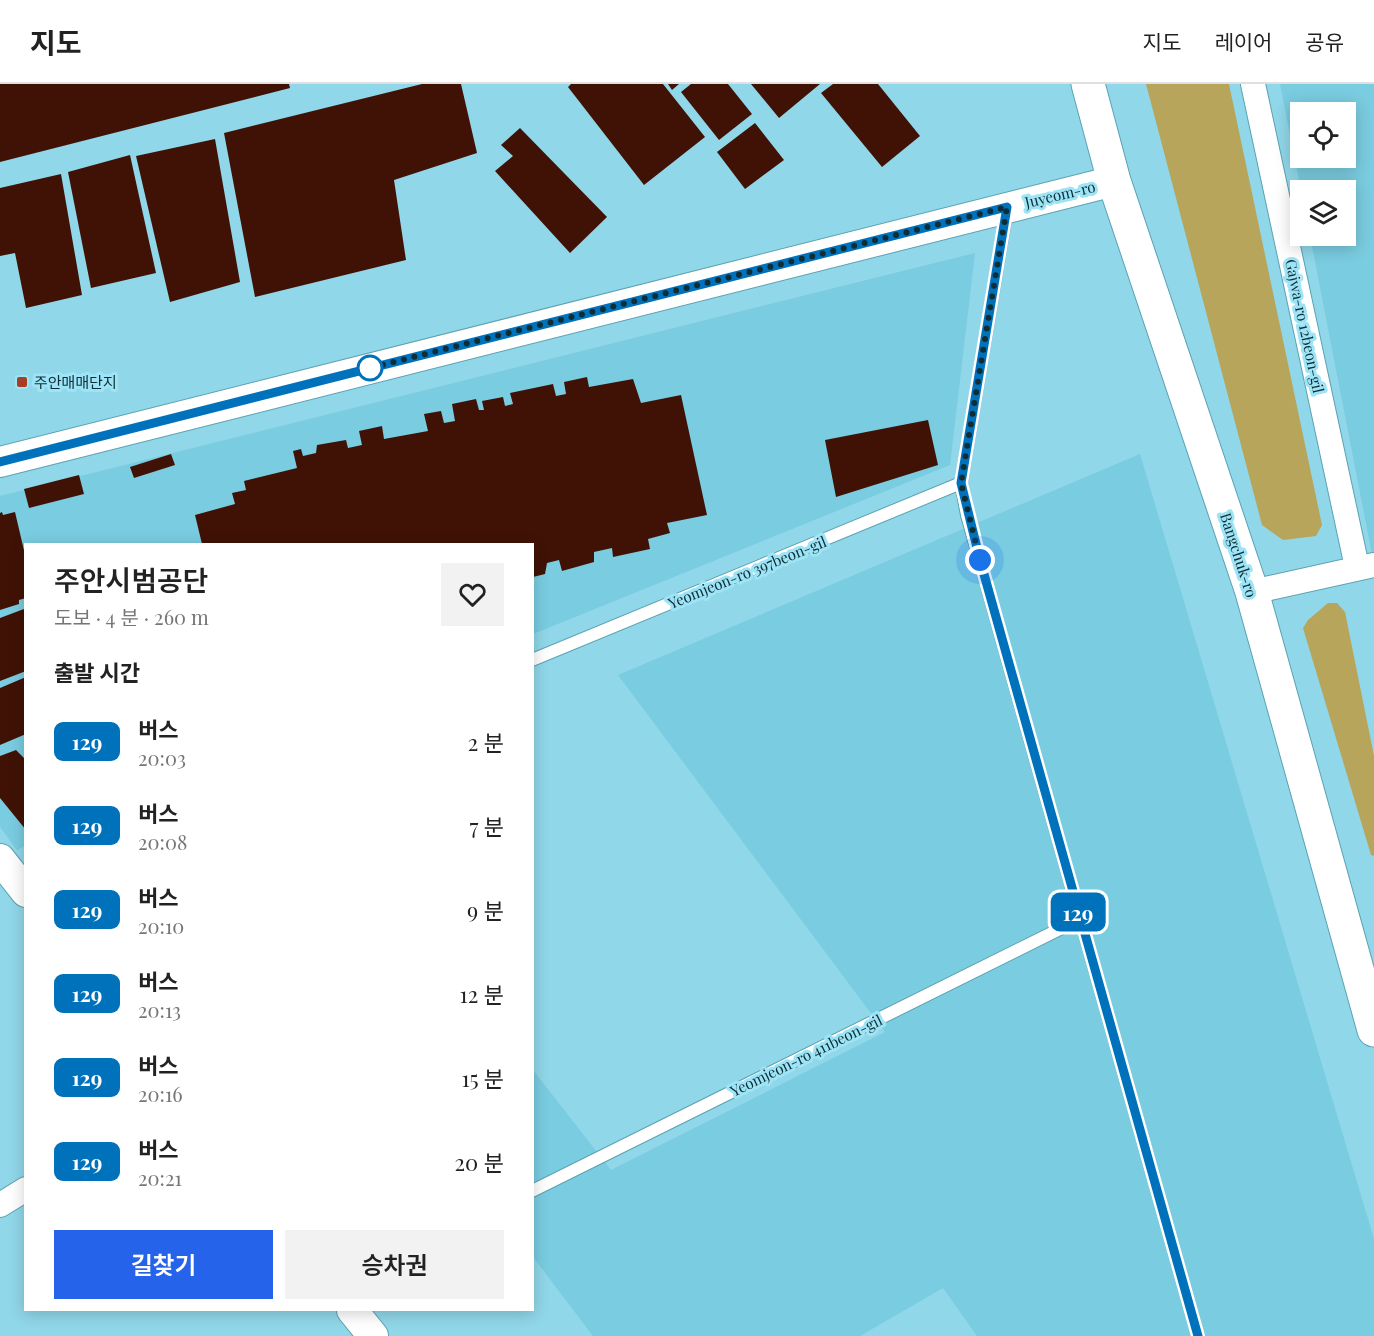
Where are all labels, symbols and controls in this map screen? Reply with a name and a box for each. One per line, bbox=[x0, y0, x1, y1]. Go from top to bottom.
text: 지도 bbox=[30, 23, 82, 60]
text: 지도 bbox=[1143, 27, 1181, 55]
text: 레이어 bbox=[1214, 27, 1272, 55]
text: 공유 bbox=[1305, 27, 1344, 55]
map controls bbox=[1290, 102, 1356, 246]
button: locate bbox=[1290, 102, 1356, 168]
street label: Juyeom-ro bbox=[1022, 176, 1097, 212]
button: layers bbox=[1290, 180, 1356, 246]
street label: Gajwa-ro 12beon-gil bbox=[1281, 257, 1329, 395]
unlabelled marker bbox=[357, 355, 383, 381]
place label: 주안매매단지 bbox=[34, 372, 117, 392]
marker: 주안매매단지 bbox=[15, 375, 29, 389]
street label: Bangchuk-ro bbox=[1216, 510, 1262, 600]
street label: Yeomjeon-ro 397beon-gil bbox=[664, 531, 829, 613]
your location bbox=[965, 545, 995, 575]
text: 주안시범공단 bbox=[54, 561, 209, 598]
button: heart bbox=[441, 563, 504, 626]
text: 도보 · 4 분 · 260 m bbox=[54, 603, 209, 630]
text: 출발 시간 bbox=[54, 657, 140, 687]
text: 버스 bbox=[138, 714, 178, 744]
text: 129 bbox=[72, 727, 102, 755]
text: 2 분 bbox=[468, 727, 504, 757]
text: 20:03 bbox=[138, 744, 186, 771]
text: 버스 bbox=[138, 798, 178, 828]
text: 129 bbox=[72, 811, 102, 839]
text: 7 분 bbox=[470, 811, 504, 841]
text: 20:08 bbox=[138, 828, 187, 855]
text: 버스 bbox=[138, 882, 178, 912]
line badge: 129 bbox=[1044, 892, 1112, 932]
text: 129 bbox=[72, 895, 102, 923]
text: 9 분 bbox=[467, 895, 504, 925]
text: 129 bbox=[1063, 898, 1093, 926]
text: 20:10 bbox=[138, 912, 184, 939]
text: 버스 bbox=[138, 966, 178, 996]
text: 129 bbox=[72, 979, 102, 1007]
text: 12 분 bbox=[460, 979, 504, 1009]
text: 20:13 bbox=[138, 996, 181, 1023]
street label: Yeomjeon-ro 411beon-gil bbox=[726, 1009, 885, 1101]
text: 버스 bbox=[138, 1050, 178, 1080]
text: 129 bbox=[72, 1063, 102, 1091]
text: 15 분 bbox=[462, 1063, 504, 1093]
text: 20:16 bbox=[138, 1080, 183, 1107]
text: 버스 bbox=[138, 1134, 178, 1164]
text: 129 bbox=[72, 1147, 102, 1175]
text: 20 분 bbox=[455, 1147, 504, 1177]
text: 20:21 bbox=[138, 1164, 182, 1191]
button: 길찾기 bbox=[54, 1230, 273, 1299]
button: 승차권 bbox=[285, 1230, 504, 1299]

